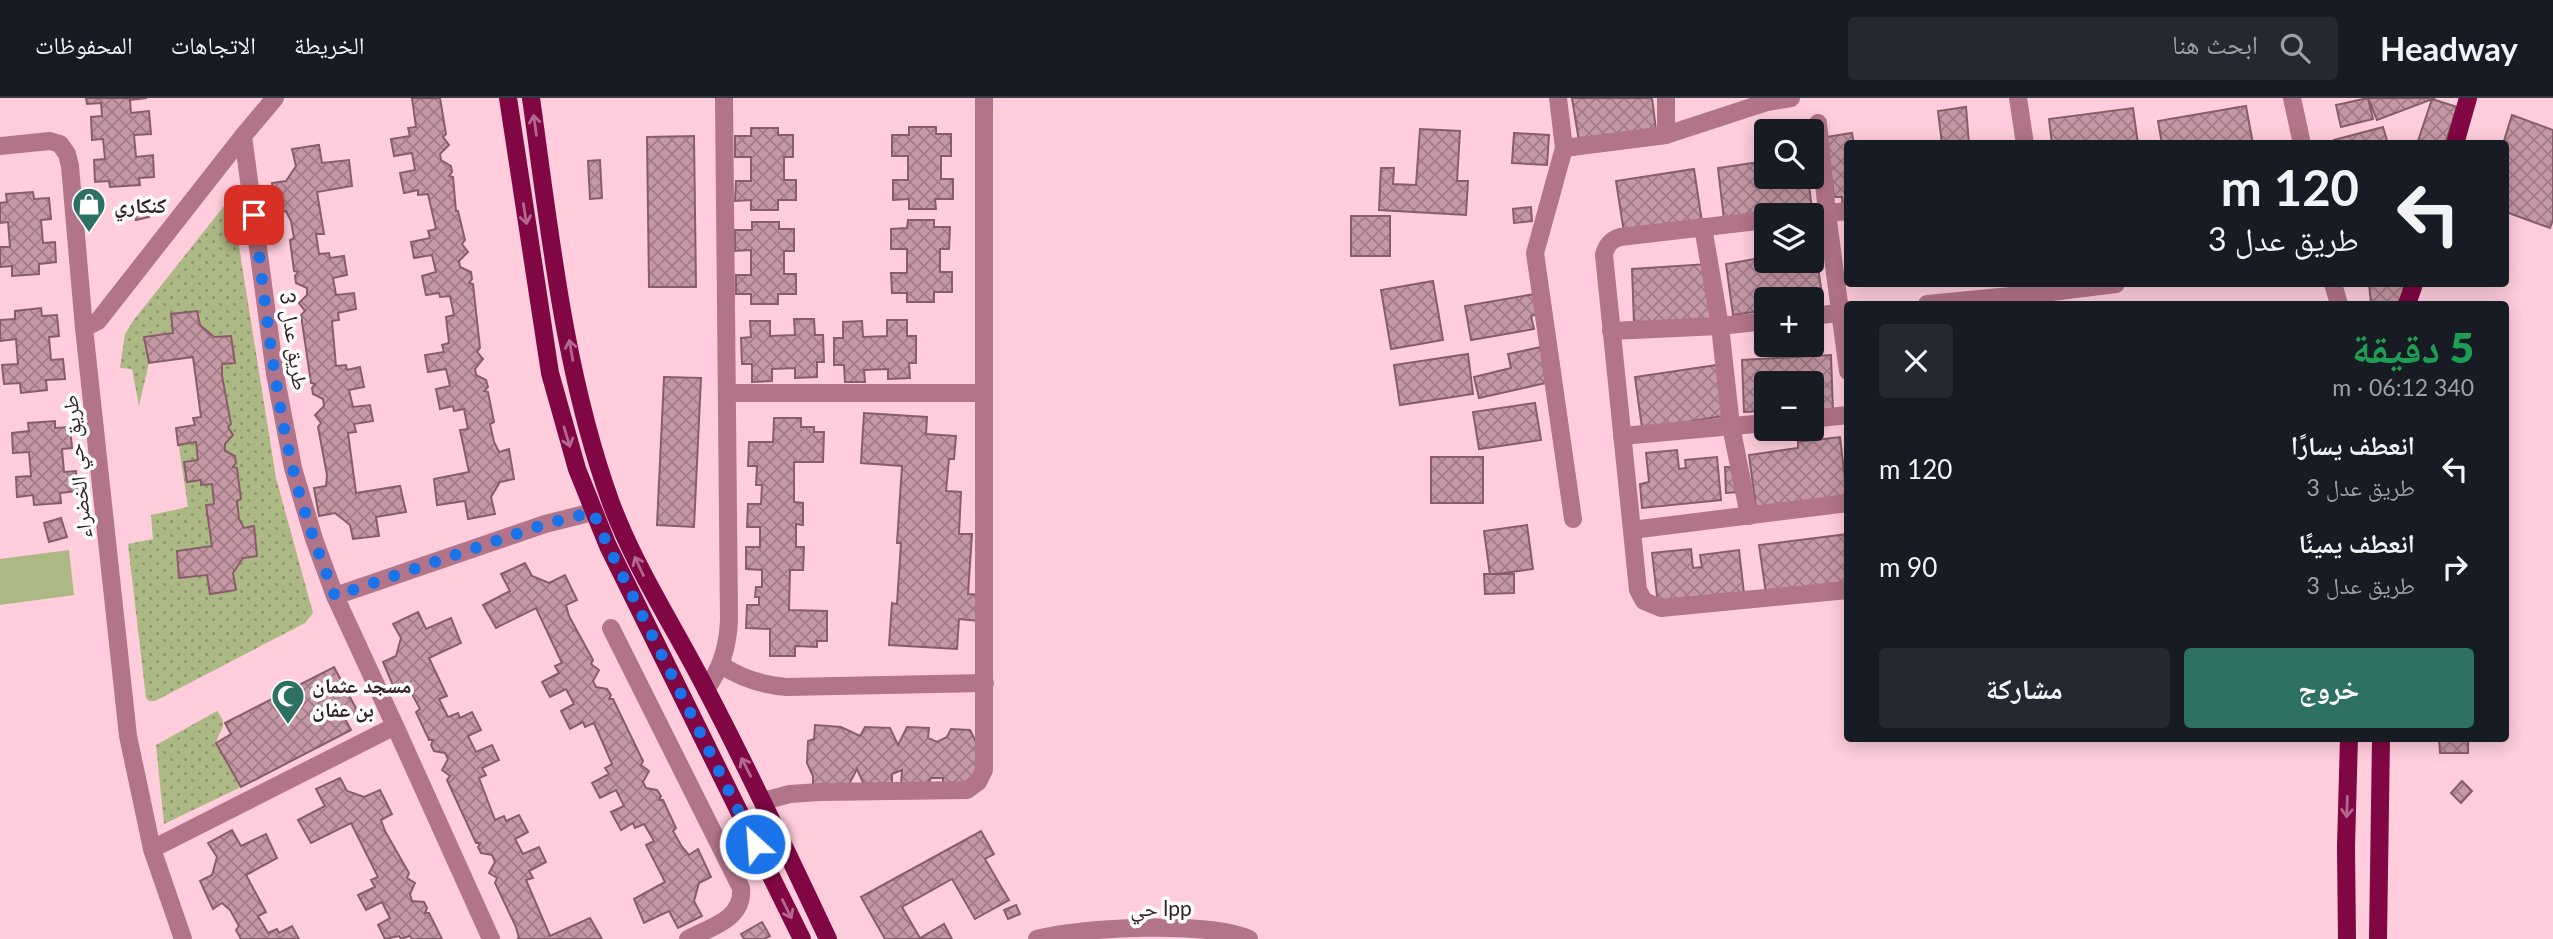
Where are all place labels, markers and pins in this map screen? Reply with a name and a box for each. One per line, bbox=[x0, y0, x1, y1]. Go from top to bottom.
shop icon: كنكاري bbox=[70, 185, 108, 234]
pin bbox=[224, 185, 284, 245]
place label: كنكاري bbox=[114, 192, 167, 222]
place label: مسجد عثمان بن عفان bbox=[312, 672, 411, 723]
mosque icon: مسجد عثمان بن عفان bbox=[269, 677, 307, 726]

